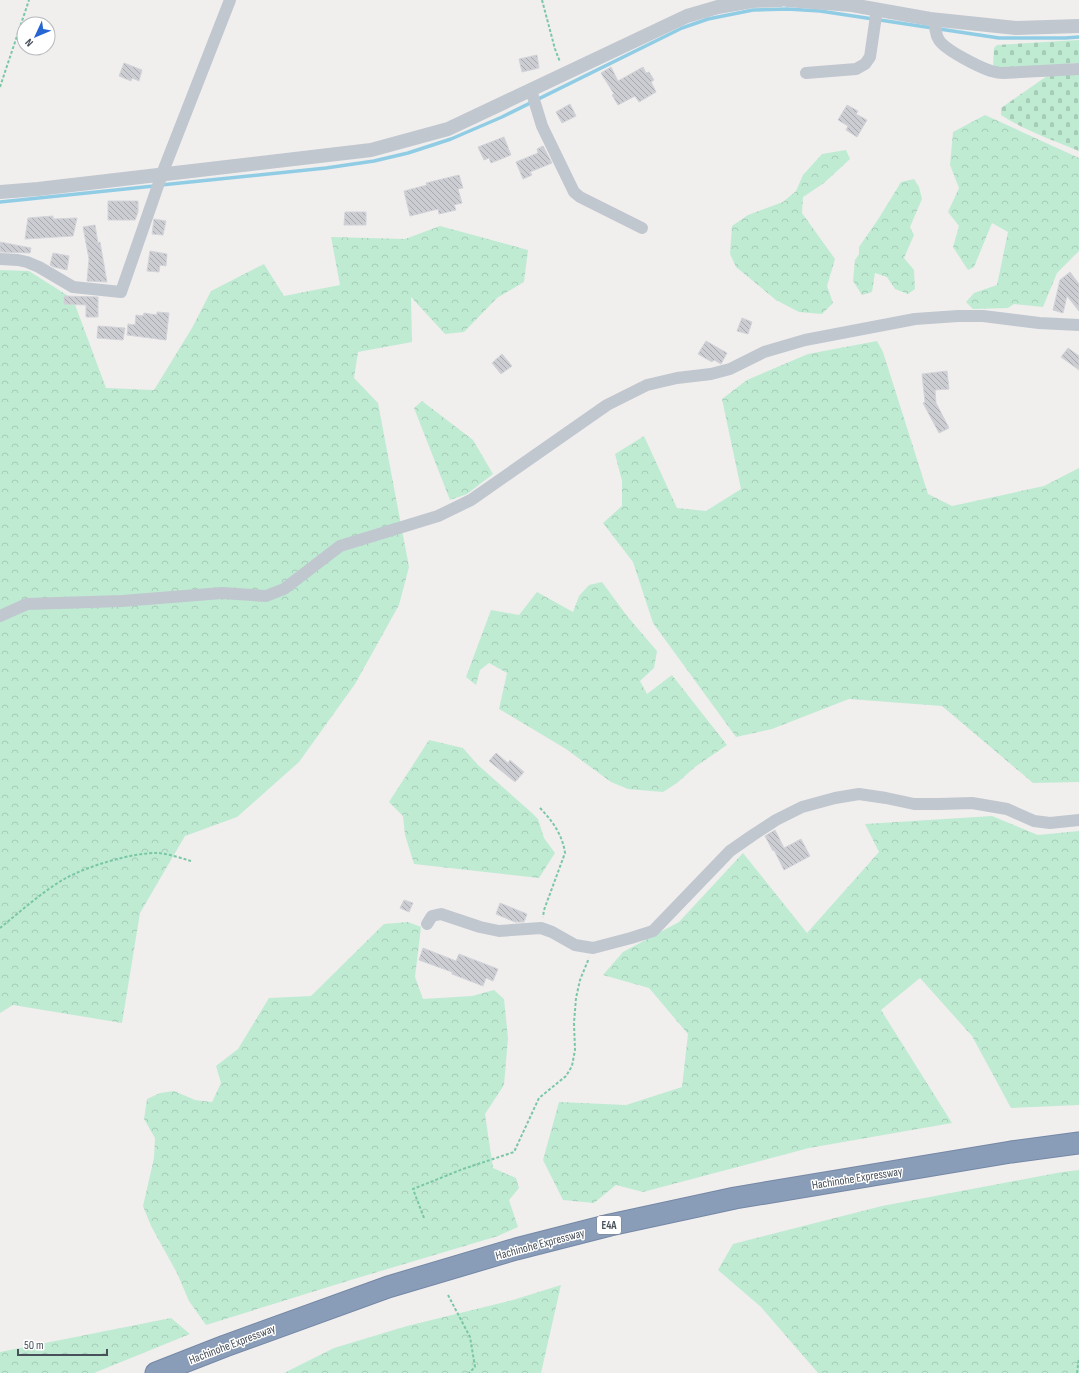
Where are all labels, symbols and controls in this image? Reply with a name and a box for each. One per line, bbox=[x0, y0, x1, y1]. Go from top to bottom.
north arrow bbox=[16, 16, 56, 56]
text: N bbox=[22, 36, 36, 49]
street label: Hachinohe Expressway bbox=[811, 1164, 904, 1193]
road number: E4A bbox=[597, 1216, 621, 1234]
street label: Hachinohe Expressway bbox=[494, 1225, 587, 1264]
street label: Hachinohe Expressway bbox=[187, 1321, 278, 1368]
scale bar bbox=[18, 1331, 107, 1357]
text: 50 m bbox=[24, 1338, 44, 1353]

